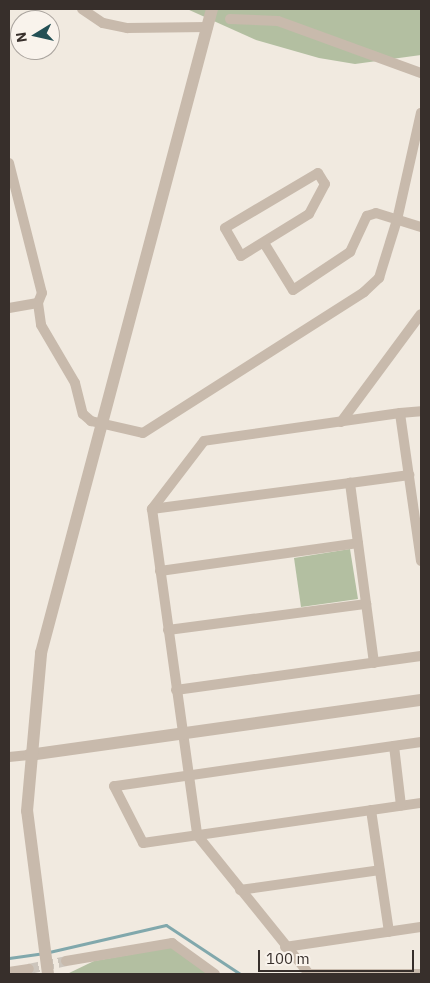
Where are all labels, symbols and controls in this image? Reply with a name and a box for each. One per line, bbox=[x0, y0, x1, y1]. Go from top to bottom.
north arrow bbox=[10, 10, 60, 60]
text: N bbox=[11, 31, 31, 44]
scale bar bbox=[260, 940, 416, 972]
text: 100 m bbox=[266, 949, 310, 968]

